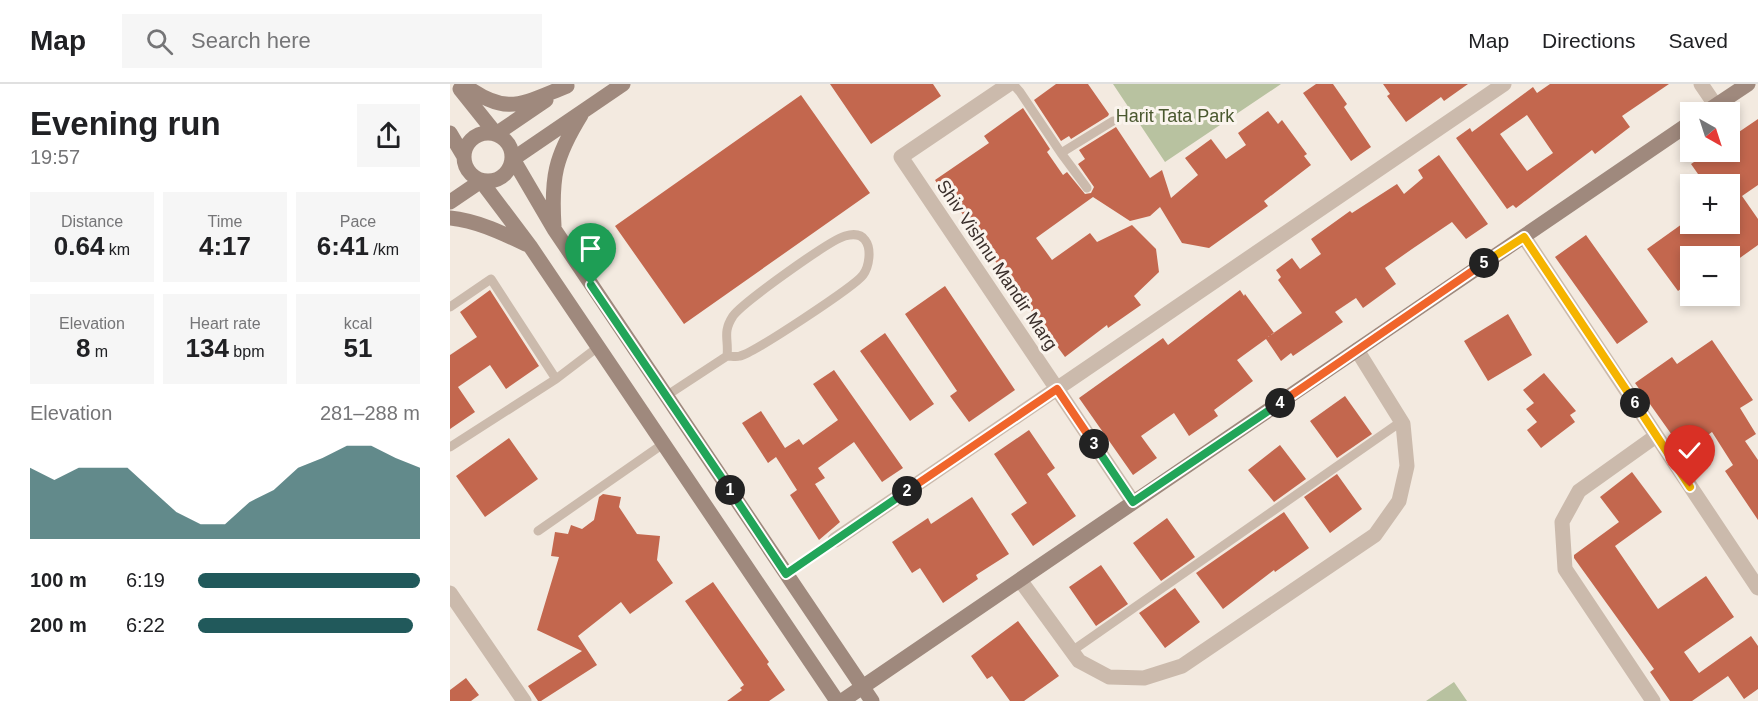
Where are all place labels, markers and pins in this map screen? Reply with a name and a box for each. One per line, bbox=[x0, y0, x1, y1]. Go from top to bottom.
pin bbox=[565, 223, 616, 285]
pin: 5 bbox=[1469, 248, 1499, 278]
pin: 4 bbox=[1265, 388, 1295, 418]
pin: 6 bbox=[1620, 388, 1650, 418]
pin bbox=[1664, 425, 1715, 487]
pin: 3 bbox=[1079, 429, 1109, 459]
pin: 1 bbox=[715, 475, 745, 505]
pin: 2 bbox=[892, 476, 922, 506]

